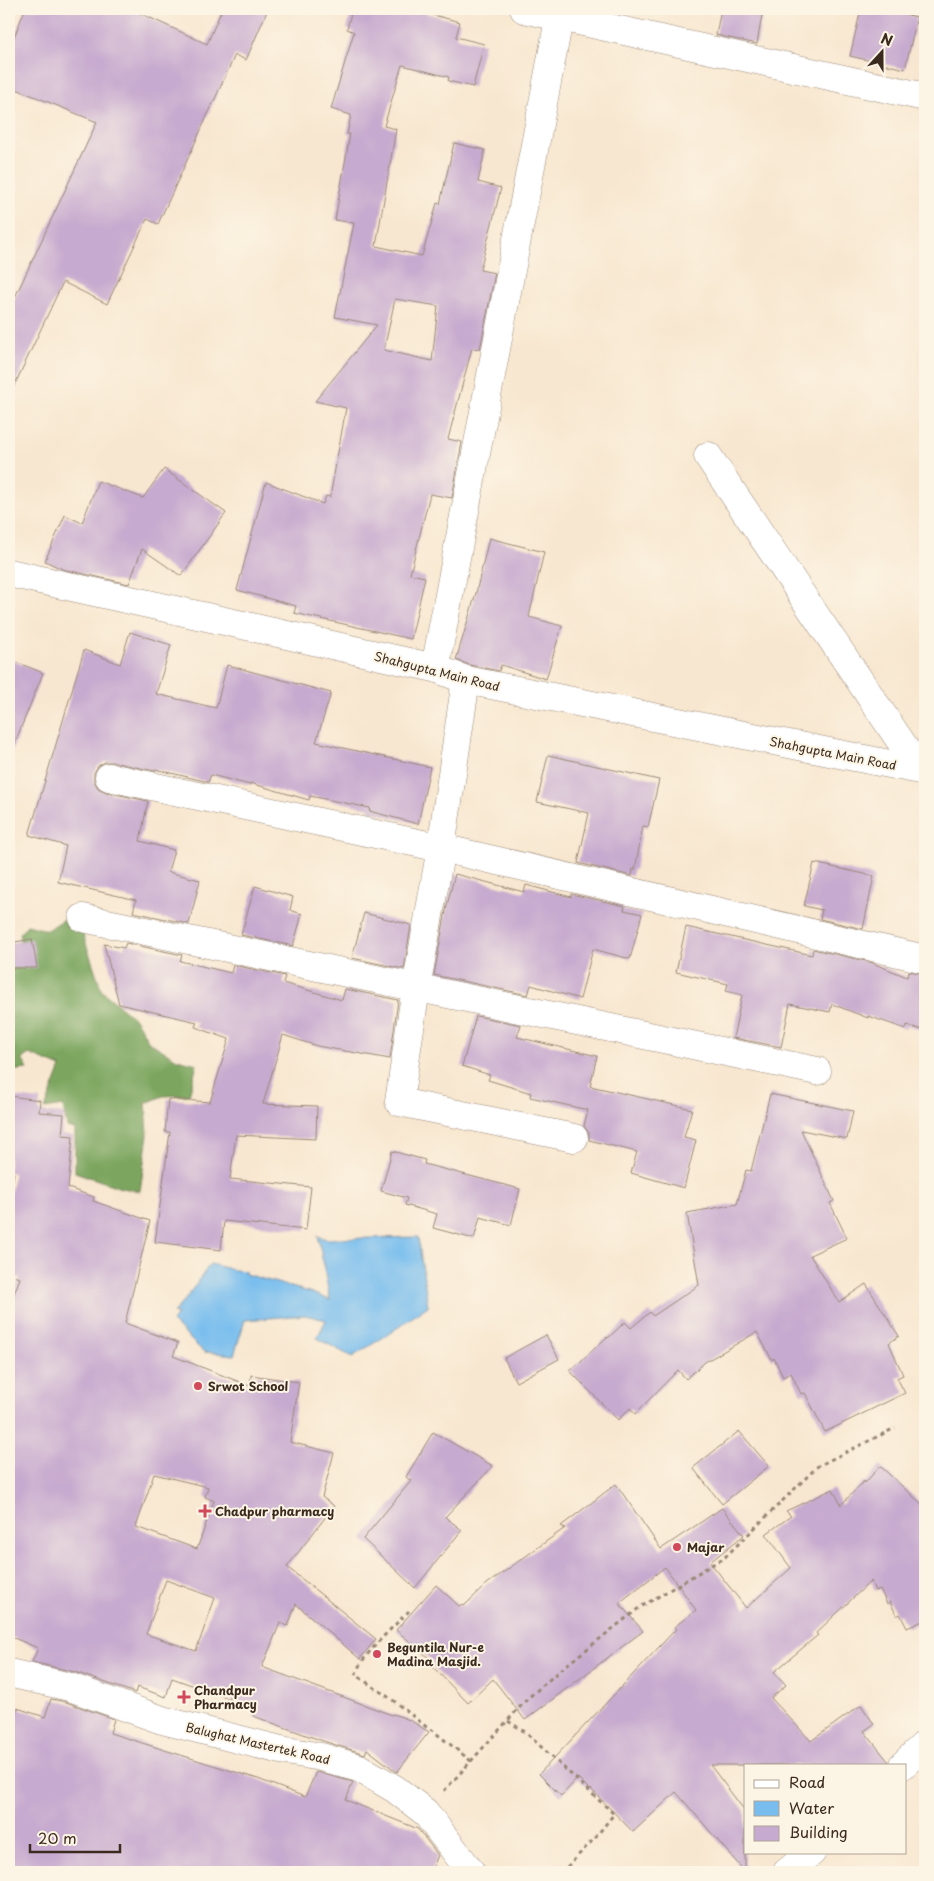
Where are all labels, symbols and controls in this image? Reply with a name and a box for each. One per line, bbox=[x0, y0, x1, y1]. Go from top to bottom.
north arrow bbox=[856, 28, 906, 78]
text: N bbox=[878, 28, 896, 51]
street label: Shahgupta Main Road bbox=[372, 647, 502, 695]
street label: Shahgupta Main Road bbox=[768, 732, 898, 774]
place label: Srwot School bbox=[208, 1377, 289, 1395]
marker: Srwot School bbox=[192, 1380, 204, 1392]
place label: Chadpur pharmacy bbox=[215, 1502, 334, 1520]
marker: Chadpur pharmacy bbox=[199, 1505, 211, 1517]
place label: Majar bbox=[687, 1538, 725, 1556]
marker: Majar bbox=[671, 1541, 683, 1553]
place label: Beguntila Nur-e Madina Masjid. bbox=[387, 1638, 484, 1670]
marker: Beguntila Nur-e Madina Masjid. bbox=[371, 1648, 383, 1660]
place label: Chandpur Pharmacy bbox=[194, 1681, 257, 1713]
marker: Chandpur Pharmacy bbox=[178, 1691, 190, 1703]
street label: Balughat Mastertek Road bbox=[184, 1718, 332, 1768]
legend bbox=[744, 1764, 906, 1854]
text: Road bbox=[789, 1770, 825, 1793]
text: Water bbox=[789, 1796, 834, 1819]
text: Building bbox=[789, 1820, 848, 1843]
scale bar bbox=[30, 1821, 120, 1853]
text: 20 m bbox=[38, 1826, 77, 1849]

